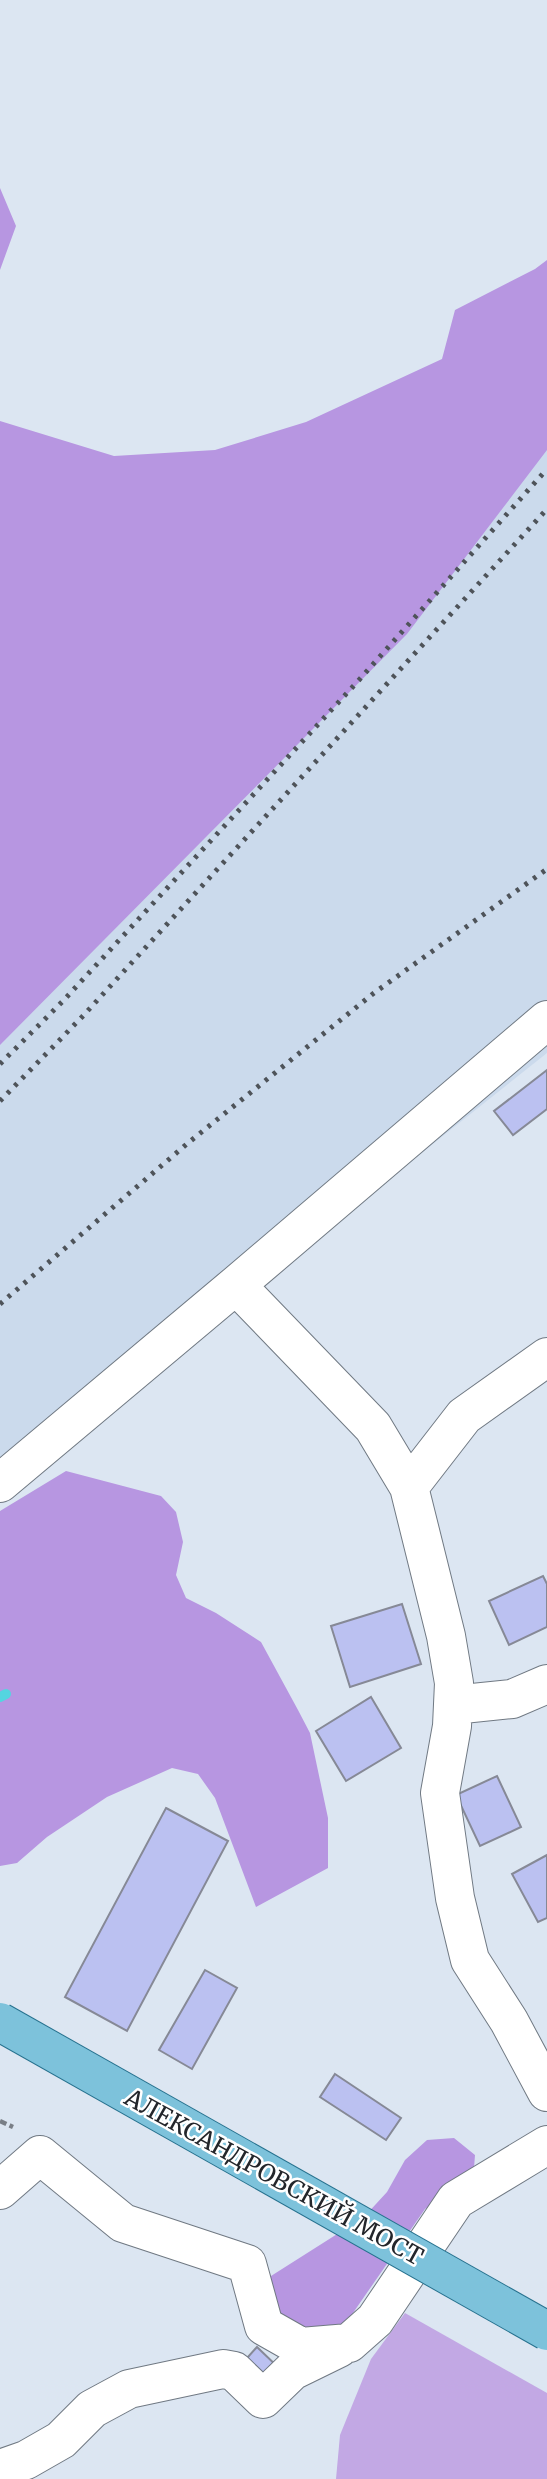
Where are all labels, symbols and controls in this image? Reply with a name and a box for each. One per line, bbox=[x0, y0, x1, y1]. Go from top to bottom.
street label: АЛЕКСАНДРОВСКИЙ МОСТ bbox=[118, 2081, 429, 2272]

